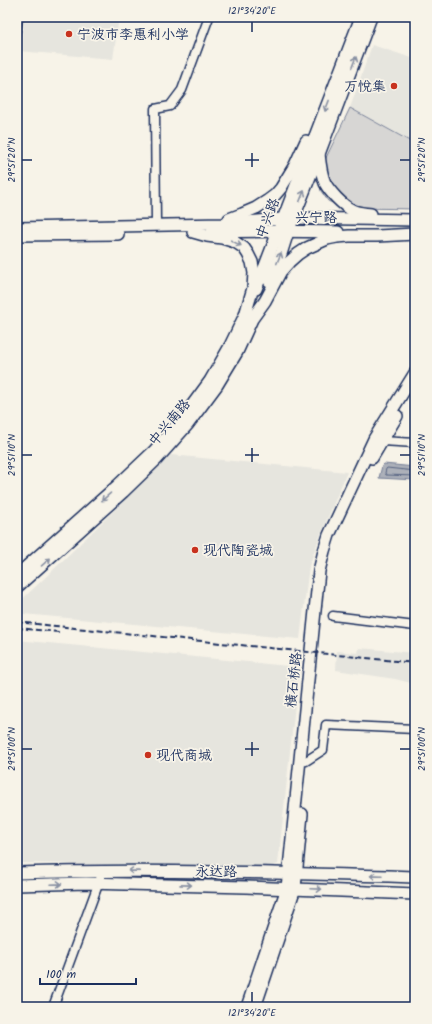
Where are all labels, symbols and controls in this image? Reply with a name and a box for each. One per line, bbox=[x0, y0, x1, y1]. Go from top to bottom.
text: 121°34'20"E bbox=[228, 3, 277, 19]
place label: 宁波市李惠利小学 bbox=[77, 24, 189, 46]
marker: 宁波市李惠利小学 bbox=[64, 29, 74, 39]
one-way arrow bbox=[351, 56, 359, 68]
place label: 万悦集 bbox=[344, 76, 386, 98]
marker: 万悦集 bbox=[389, 81, 399, 91]
one-way arrow bbox=[322, 99, 330, 111]
text: 29°51'20"N bbox=[4, 137, 20, 182]
text: 29°51'20"N bbox=[414, 137, 430, 182]
one-way arrow bbox=[299, 190, 307, 202]
street label: 中兴路 bbox=[250, 195, 286, 242]
street label: 兴宁路 bbox=[295, 207, 337, 229]
one-way arrow bbox=[229, 240, 241, 248]
one-way arrow bbox=[275, 252, 283, 264]
street label: 中兴南路 bbox=[143, 394, 196, 451]
text: 29°51'10"N bbox=[4, 434, 20, 476]
text: 29°51'10"N bbox=[414, 434, 430, 476]
one-way arrow bbox=[101, 492, 111, 501]
place label: 现代陶瓷城 bbox=[203, 540, 273, 562]
marker: 现代陶瓷城 bbox=[190, 545, 200, 555]
one-way arrow bbox=[41, 557, 52, 566]
street label: 横石桥路 bbox=[280, 651, 308, 709]
text: 29°51'00"N bbox=[4, 727, 20, 771]
text: 29°51'00"N bbox=[414, 727, 430, 771]
place label: 现代商城 bbox=[156, 745, 212, 767]
marker: 现代商城 bbox=[143, 750, 153, 760]
street label: 永达路 bbox=[195, 861, 237, 883]
one-way arrow bbox=[128, 867, 141, 875]
one-way arrow bbox=[370, 872, 383, 880]
one-way arrow bbox=[49, 880, 62, 887]
one-way arrow bbox=[179, 882, 192, 889]
one-way arrow bbox=[309, 886, 322, 893]
scale bar bbox=[40, 960, 136, 986]
text: 100 m bbox=[46, 965, 77, 984]
text: 121°34'20"E bbox=[228, 1005, 277, 1021]

